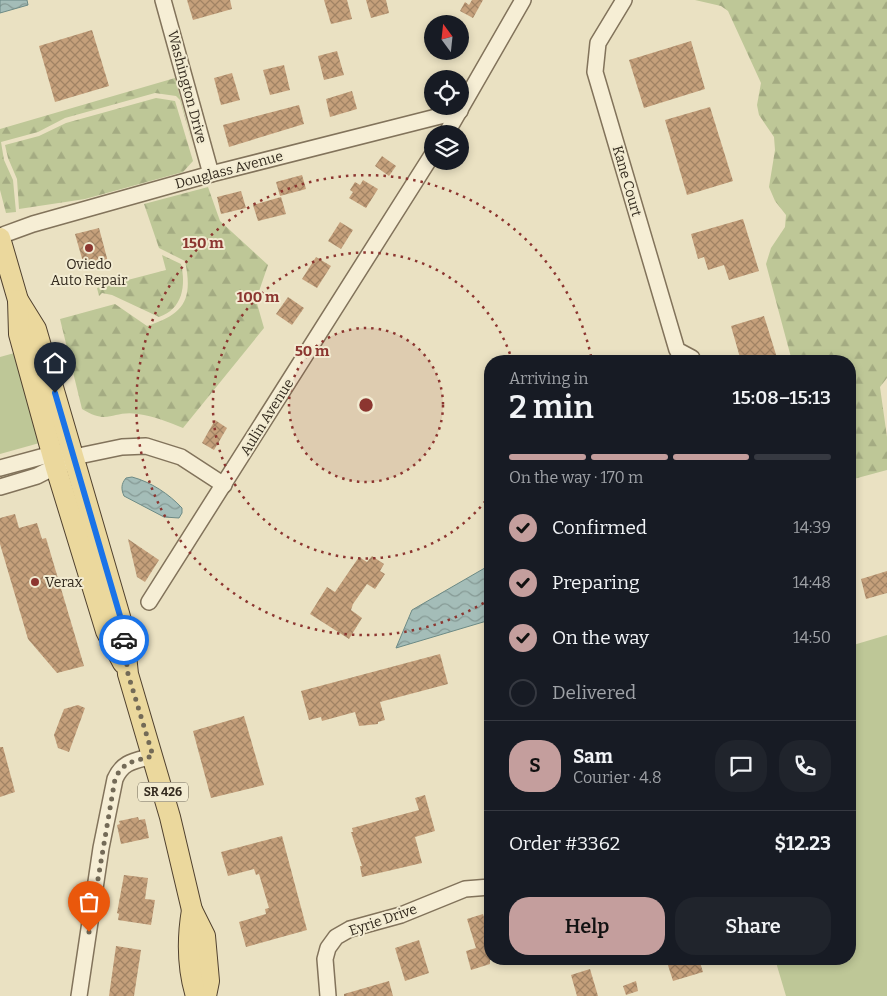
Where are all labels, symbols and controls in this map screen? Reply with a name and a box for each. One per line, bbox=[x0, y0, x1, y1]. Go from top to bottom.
north arrow bbox=[424, 15, 469, 60]
map controls bbox=[424, 15, 469, 170]
street label: Washington Drive bbox=[164, 29, 210, 145]
button: locate bbox=[424, 70, 469, 115]
button: layers bbox=[424, 125, 469, 170]
street label: Kane Court bbox=[609, 144, 645, 218]
street label: Douglass Avenue bbox=[173, 147, 285, 193]
text: 150 m bbox=[182, 234, 224, 252]
marker: Oviedo Auto Repair bbox=[83, 242, 95, 254]
place label: Oviedo Auto Repair bbox=[51, 256, 127, 289]
text: 100 m bbox=[237, 288, 280, 306]
pin bbox=[34, 342, 76, 393]
text: 50 m bbox=[295, 342, 330, 360]
icon: home bbox=[41, 349, 69, 377]
text: Arriving in bbox=[509, 369, 588, 388]
street label: Aulin Avenue bbox=[237, 375, 297, 459]
text: 15:08–15:13 bbox=[732, 386, 831, 409]
text: 2 min bbox=[509, 388, 594, 426]
centre of rings bbox=[357, 396, 375, 414]
text: On the way · 170 m bbox=[509, 468, 643, 487]
icon: check bbox=[509, 514, 537, 542]
text: Confirmed bbox=[552, 516, 647, 539]
text: 14:39 bbox=[793, 518, 831, 537]
icon: check bbox=[509, 569, 537, 597]
text: Preparing bbox=[552, 571, 640, 594]
text: 14:48 bbox=[793, 573, 831, 592]
place label: Verax bbox=[45, 574, 83, 591]
marker: Verax bbox=[29, 576, 41, 588]
courier bbox=[99, 615, 149, 665]
icon: check bbox=[509, 624, 537, 652]
icon: car bbox=[110, 626, 138, 654]
text: On the way bbox=[552, 626, 649, 649]
text: 14:50 bbox=[793, 628, 831, 647]
text: Delivered bbox=[552, 681, 636, 704]
button: chat bbox=[715, 740, 767, 792]
button: phone bbox=[779, 740, 831, 792]
text: Sam bbox=[573, 745, 613, 768]
text: S bbox=[529, 754, 541, 777]
text: Courier · 4.8 bbox=[573, 768, 662, 787]
road number: SR 426 bbox=[138, 782, 188, 802]
text: Order #3362 bbox=[509, 832, 620, 855]
text: $12.23 bbox=[775, 832, 831, 855]
pin bbox=[68, 881, 110, 932]
icon: bag bbox=[75, 888, 103, 916]
button: Help bbox=[509, 897, 665, 955]
button: Share bbox=[675, 897, 831, 955]
street label: Eyrie Drive bbox=[347, 900, 419, 940]

